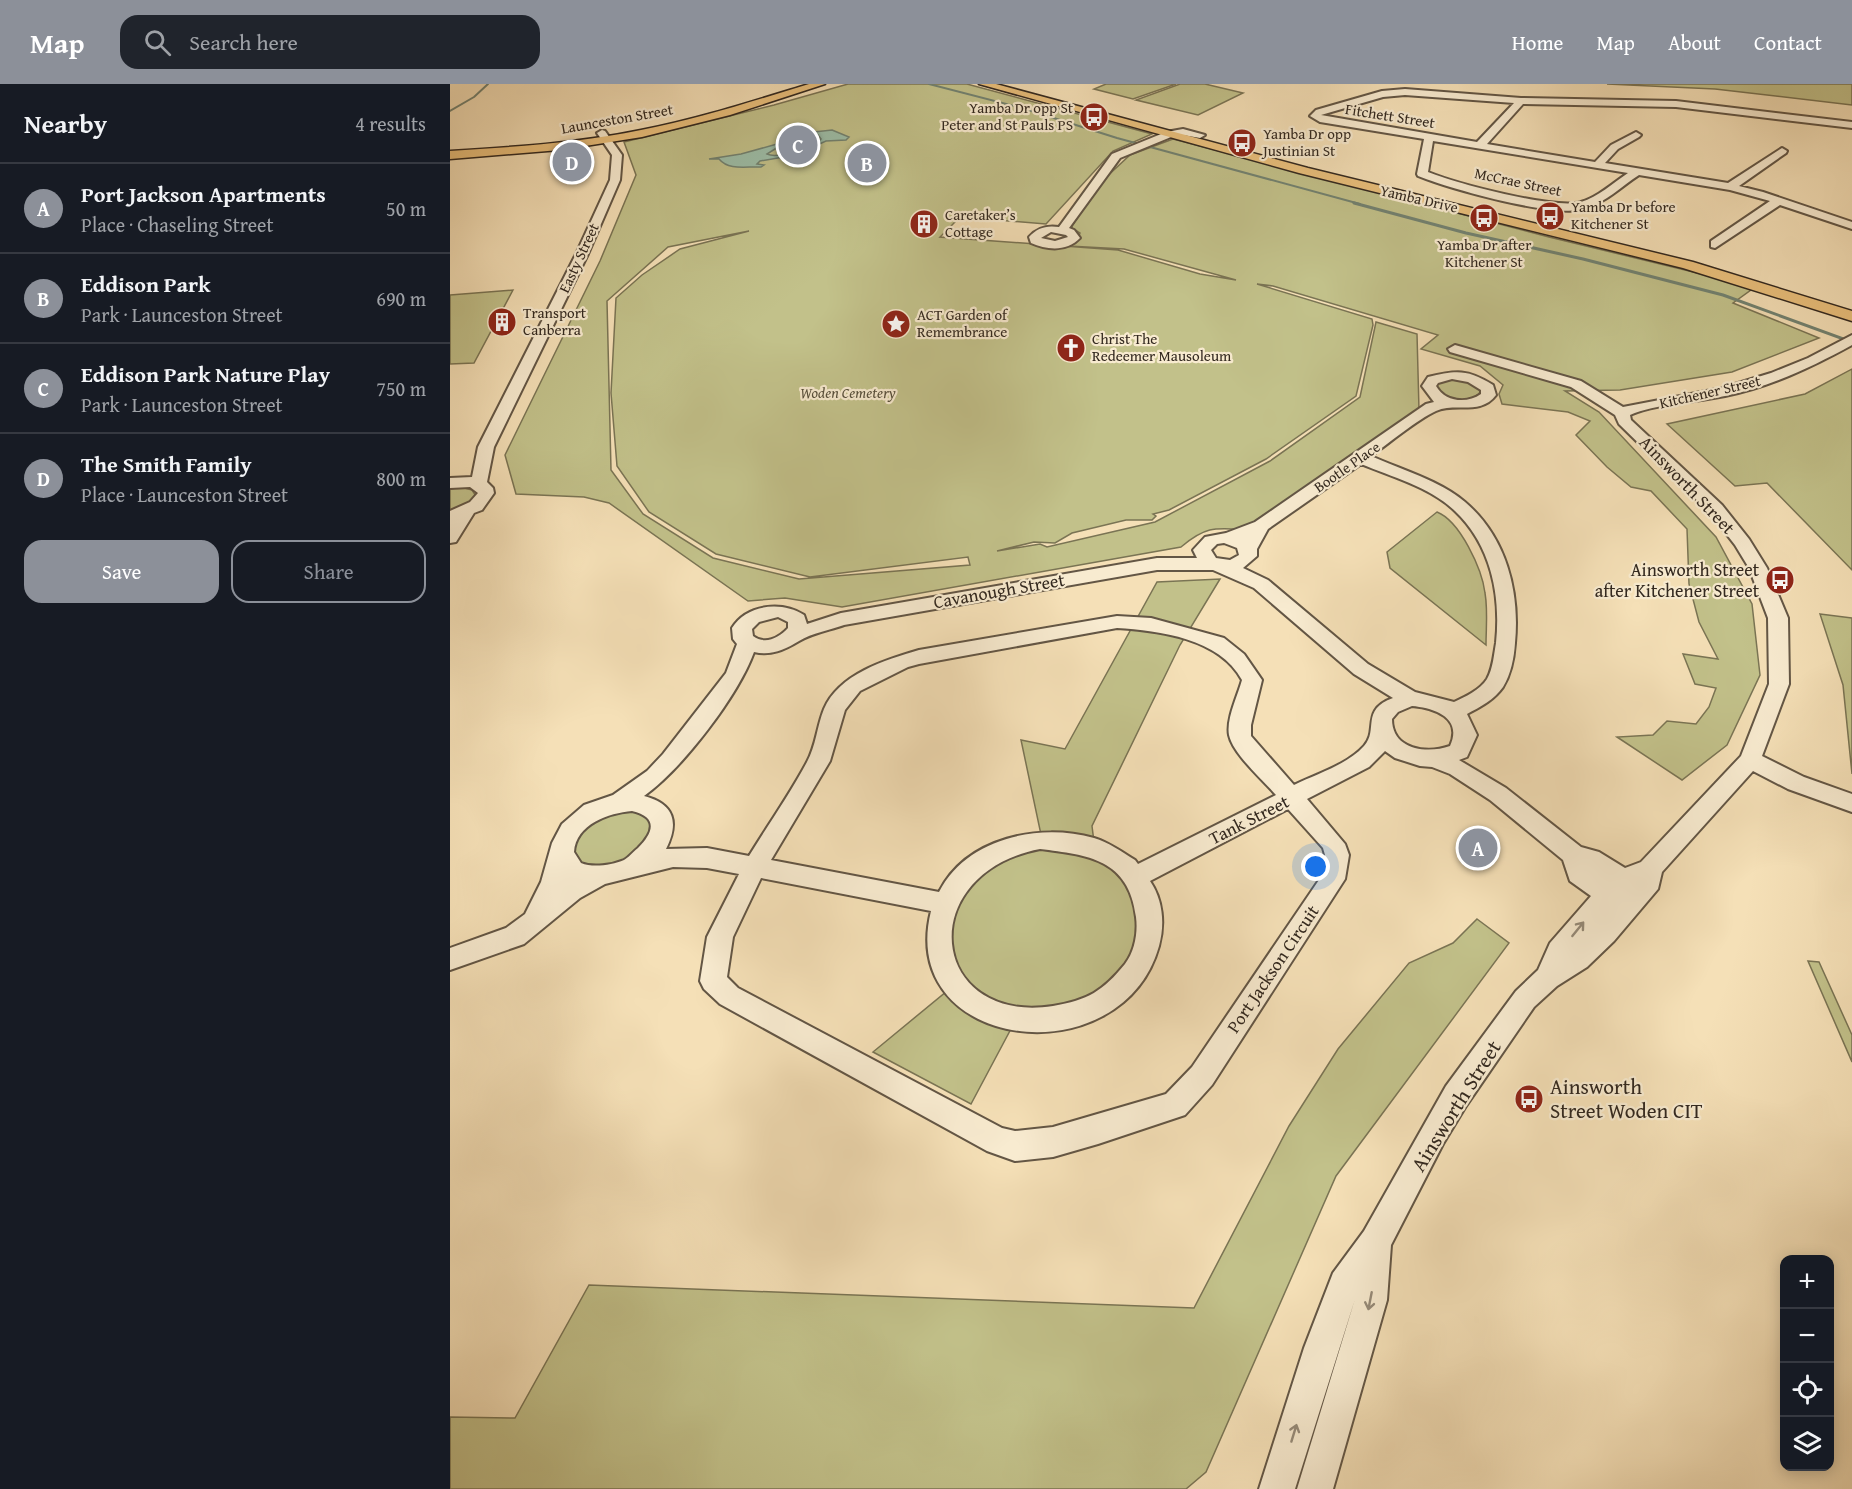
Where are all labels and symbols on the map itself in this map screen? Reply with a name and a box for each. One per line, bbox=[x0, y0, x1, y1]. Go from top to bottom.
place label: Yamba Dr opp St Peter and St Pauls PS bbox=[941, 97, 1074, 135]
street label: Launceston Street bbox=[559, 98, 675, 139]
street label: Fitchett Street bbox=[1344, 98, 1437, 133]
bus stop icon: Yamba Dr opp St Peter and St Pauls PS bbox=[1078, 101, 1110, 133]
pin: C bbox=[778, 122, 818, 168]
place label: Yamba Dr opp Justinian St bbox=[1261, 123, 1351, 161]
bus stop icon: Yamba Dr opp Justinian St bbox=[1226, 127, 1258, 159]
pin: D bbox=[552, 140, 592, 184]
pin: B bbox=[848, 140, 886, 185]
street label: McCrae Street bbox=[1473, 162, 1564, 201]
street label: Yamba Drive bbox=[1378, 179, 1460, 218]
place label: Yamba Dr before Kitchener St bbox=[1571, 196, 1675, 234]
bus stop icon: Yamba Dr before Kitchener St bbox=[1534, 200, 1566, 232]
bus stop icon: Yamba Dr after Kitchener St bbox=[1468, 202, 1500, 234]
place label: Caretaker’s Cottage bbox=[945, 204, 1016, 242]
building icon: Caretaker’s Cottage bbox=[908, 208, 940, 240]
street label: Easty Street bbox=[553, 219, 604, 296]
place label: Yamba Dr after Kitchener St bbox=[1437, 234, 1531, 272]
place label: Transport Canberra bbox=[523, 302, 587, 340]
place label: ACT Garden of Remembrance bbox=[917, 304, 1009, 342]
building icon: Transport Canberra bbox=[486, 306, 518, 338]
place icon: ACT Garden of Remembrance bbox=[880, 308, 912, 340]
place label: Christ The Redeemer Mausoleum bbox=[1092, 328, 1232, 366]
church icon: Christ The Redeemer Mausoleum bbox=[1055, 332, 1087, 364]
street label: Kitchener Street bbox=[1657, 370, 1763, 413]
park label: Woden Cemetery bbox=[800, 382, 896, 403]
street label: Ainsworth Street bbox=[1633, 429, 1742, 541]
street label: Bootle Place bbox=[1309, 436, 1384, 497]
place label: Ainsworth Street after Kitchener Street bbox=[1595, 556, 1760, 604]
bus stop icon: Ainsworth Street after Kitchener Street bbox=[1764, 564, 1796, 596]
street label: Cavanough Street bbox=[931, 566, 1067, 615]
street label: Tank Street bbox=[1204, 788, 1294, 851]
pin: A bbox=[1458, 826, 1498, 870]
your location bbox=[1301, 852, 1330, 881]
street label: Port Jackson Circuit bbox=[1220, 899, 1326, 1038]
one-way arrow bbox=[1571, 921, 1584, 937]
street label: Ainsworth Street bbox=[1403, 1034, 1509, 1177]
place label: Ainsworth Street Woden CIT bbox=[1550, 1071, 1703, 1126]
bus stop icon: Ainsworth Street Woden CIT bbox=[1513, 1083, 1545, 1115]
one-way arrow bbox=[1364, 1290, 1375, 1310]
one-way arrow bbox=[1289, 1424, 1300, 1443]

